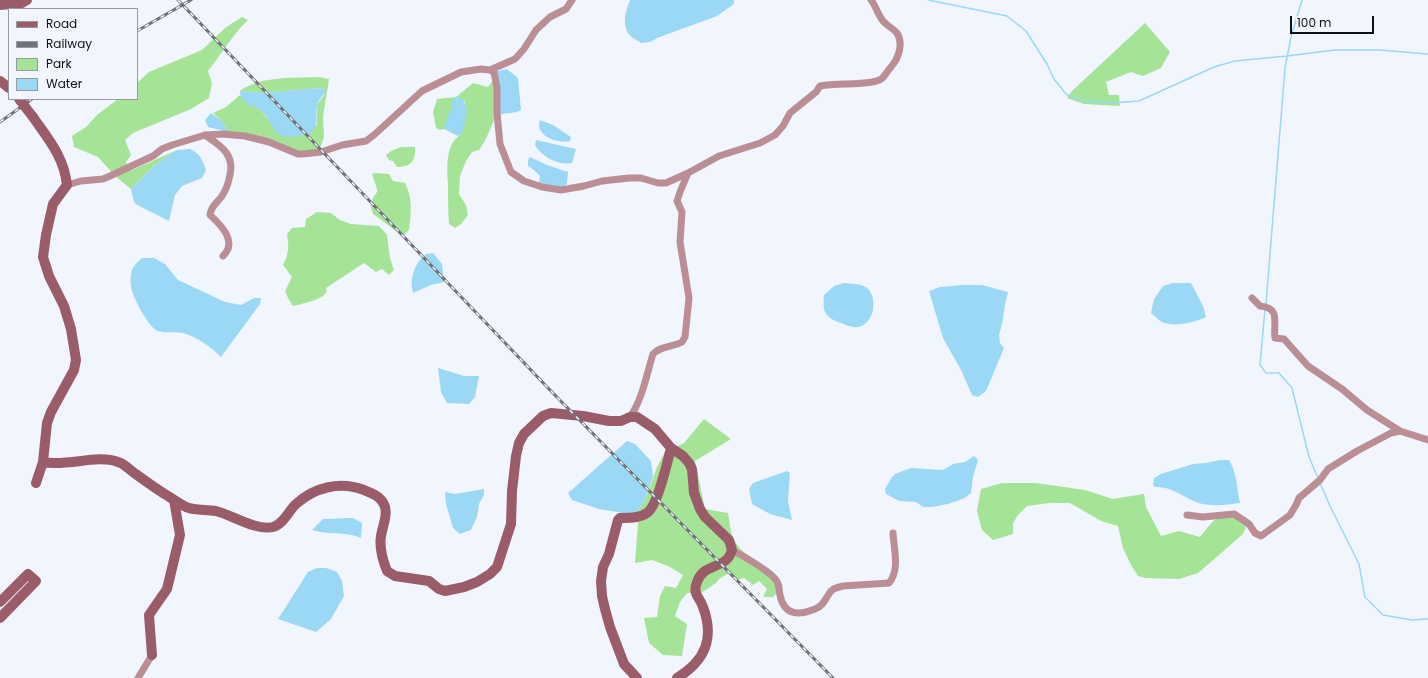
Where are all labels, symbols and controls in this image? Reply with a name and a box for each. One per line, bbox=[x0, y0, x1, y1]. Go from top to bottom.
legend bbox=[8, 8, 138, 100]
scale bar bbox=[1292, 8, 1376, 34]
text: 100 m bbox=[1297, 14, 1331, 31]
text: Road bbox=[46, 15, 77, 32]
text: Railway bbox=[46, 35, 92, 52]
text: Park bbox=[46, 55, 72, 72]
text: Water bbox=[46, 75, 82, 92]

